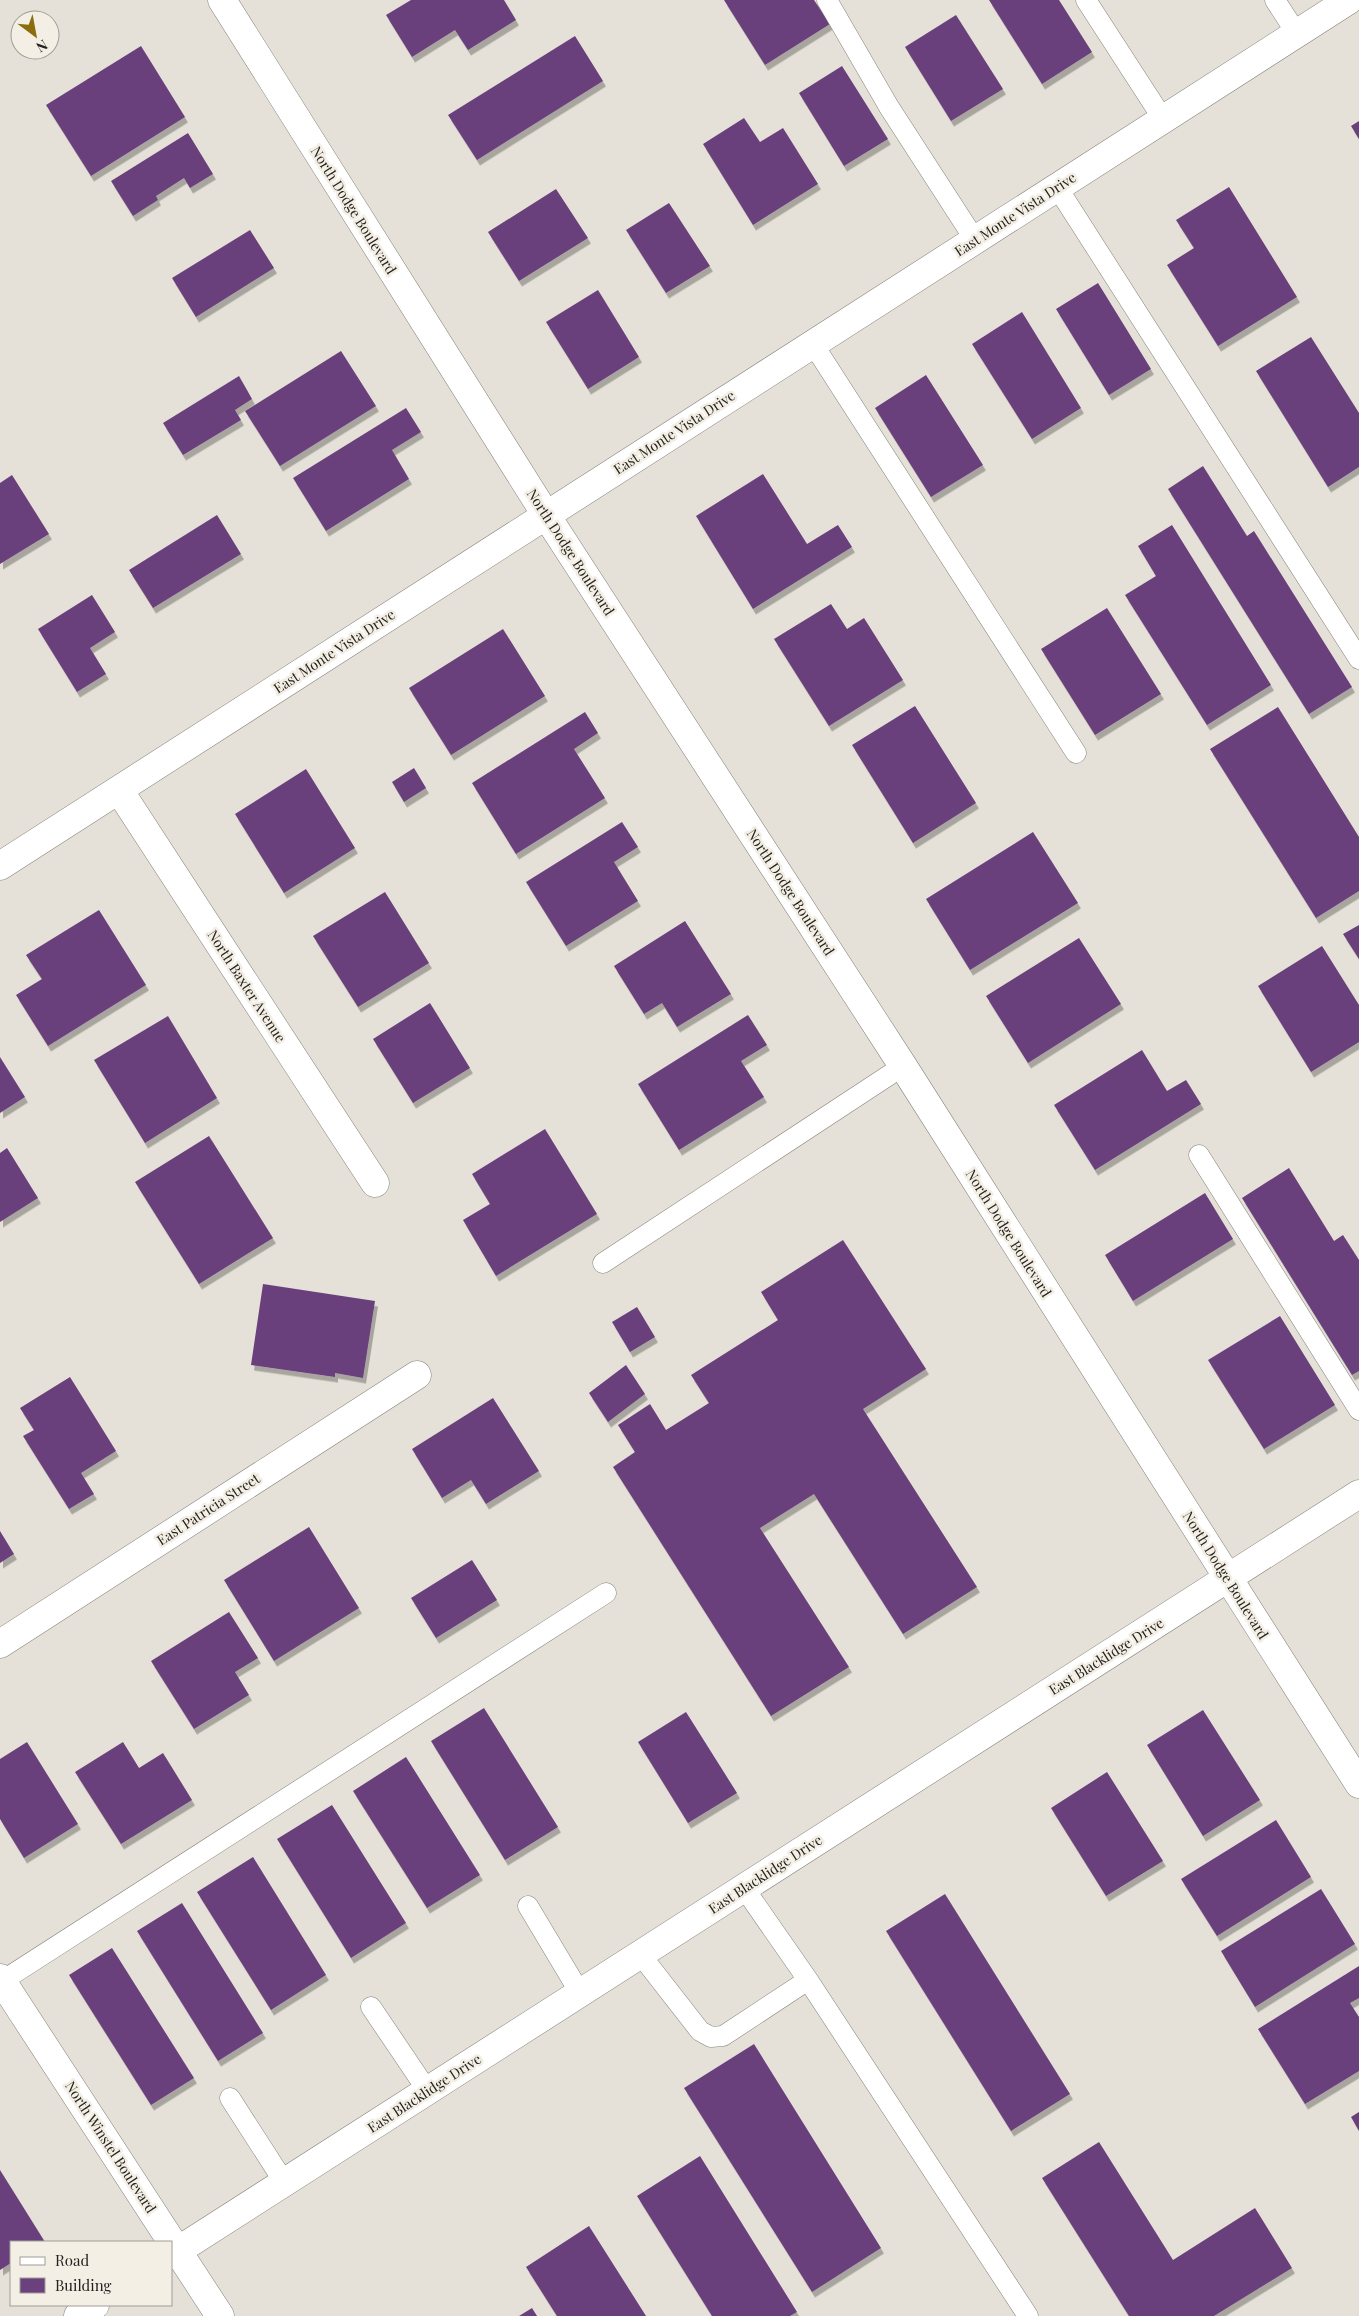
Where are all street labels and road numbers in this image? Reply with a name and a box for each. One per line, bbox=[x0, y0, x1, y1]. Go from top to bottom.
street label: North Dodge Boulevard bbox=[307, 143, 401, 277]
street label: East Monte Vista Drive bbox=[951, 168, 1079, 260]
street label: East Monte Vista Drive bbox=[610, 386, 738, 478]
street label: North Dodge Boulevard bbox=[523, 485, 619, 619]
street label: East Monte Vista Drive bbox=[270, 605, 398, 697]
street label: North Dodge Boulevard bbox=[743, 825, 839, 959]
street label: North Baxter Avenue bbox=[204, 926, 290, 1046]
street label: North Dodge Boulevard bbox=[962, 1166, 1056, 1300]
street label: East Patricia Street bbox=[153, 1468, 264, 1549]
street label: North Dodge Boulevard bbox=[1179, 1508, 1273, 1642]
street label: East Blacklidge Drive bbox=[1045, 1613, 1167, 1699]
street label: East Blacklidge Drive bbox=[704, 1830, 826, 1918]
street label: East Blacklidge Drive bbox=[363, 2049, 485, 2137]
street label: North Winstel Boulevard bbox=[61, 2077, 161, 2217]

